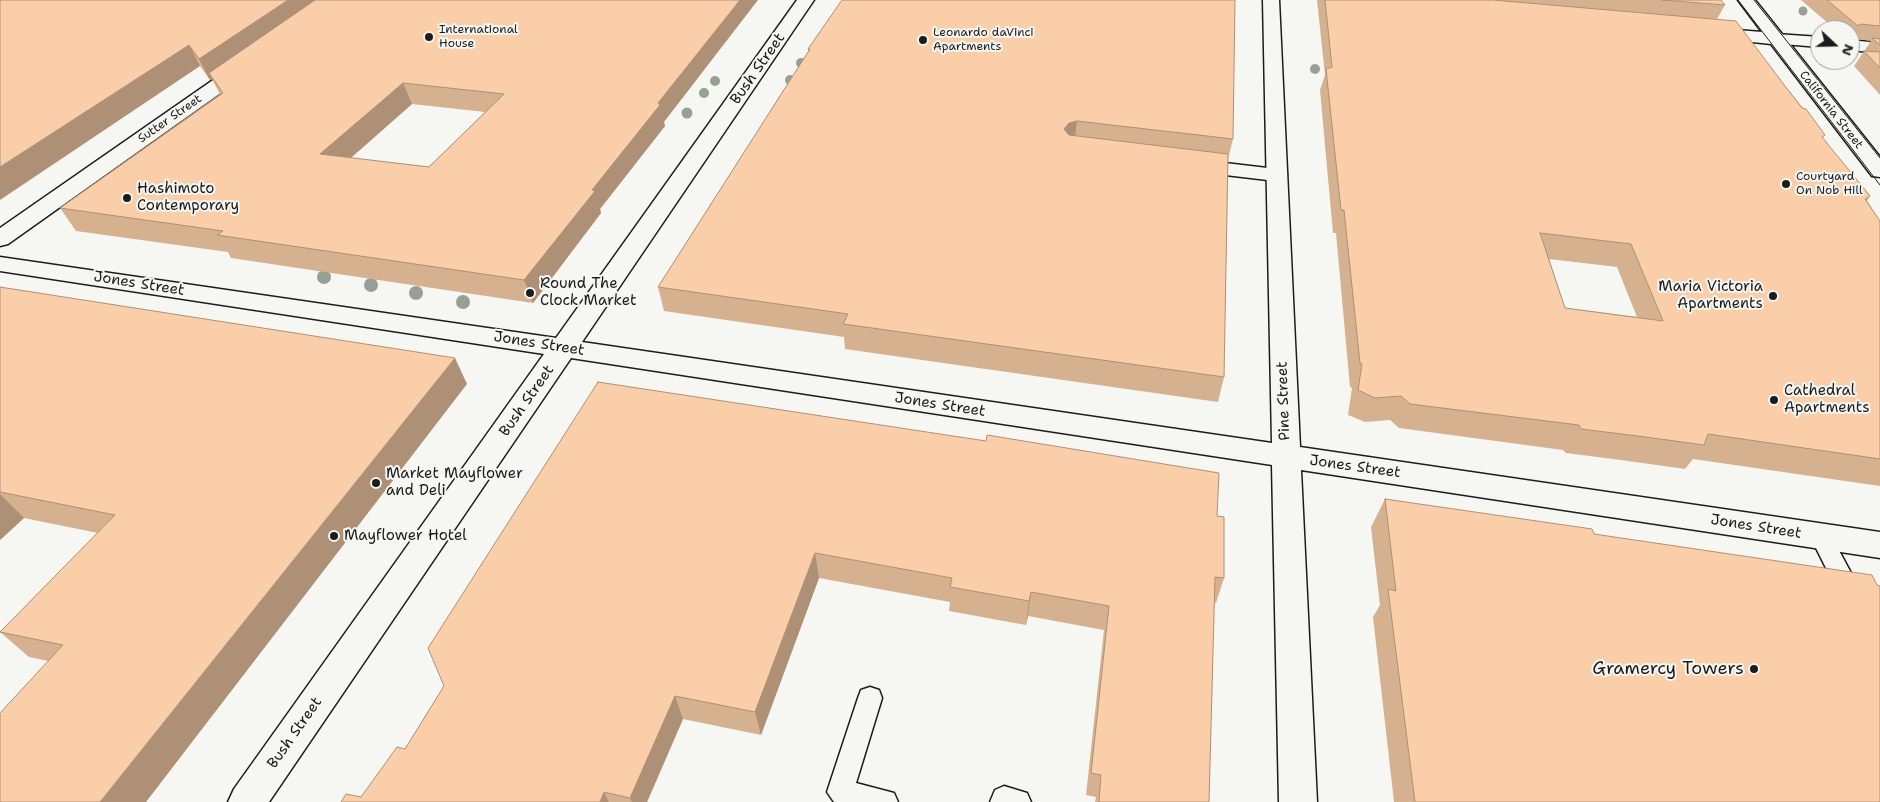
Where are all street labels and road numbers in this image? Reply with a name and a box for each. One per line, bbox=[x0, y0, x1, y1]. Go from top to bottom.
street label: Bush Street bbox=[727, 30, 789, 108]
street label: California Street bbox=[1796, 68, 1866, 152]
street label: Sutter Street bbox=[135, 92, 205, 146]
street label: Jones Street bbox=[92, 268, 186, 300]
street label: Jones Street bbox=[492, 328, 586, 360]
street label: Pine Street bbox=[1274, 361, 1294, 441]
street label: Bush Street bbox=[496, 362, 558, 440]
street label: Jones Street bbox=[893, 389, 987, 421]
street label: Jones Street bbox=[1308, 452, 1402, 482]
street label: Jones Street bbox=[1709, 511, 1803, 543]
street label: Bush Street bbox=[264, 694, 326, 772]

